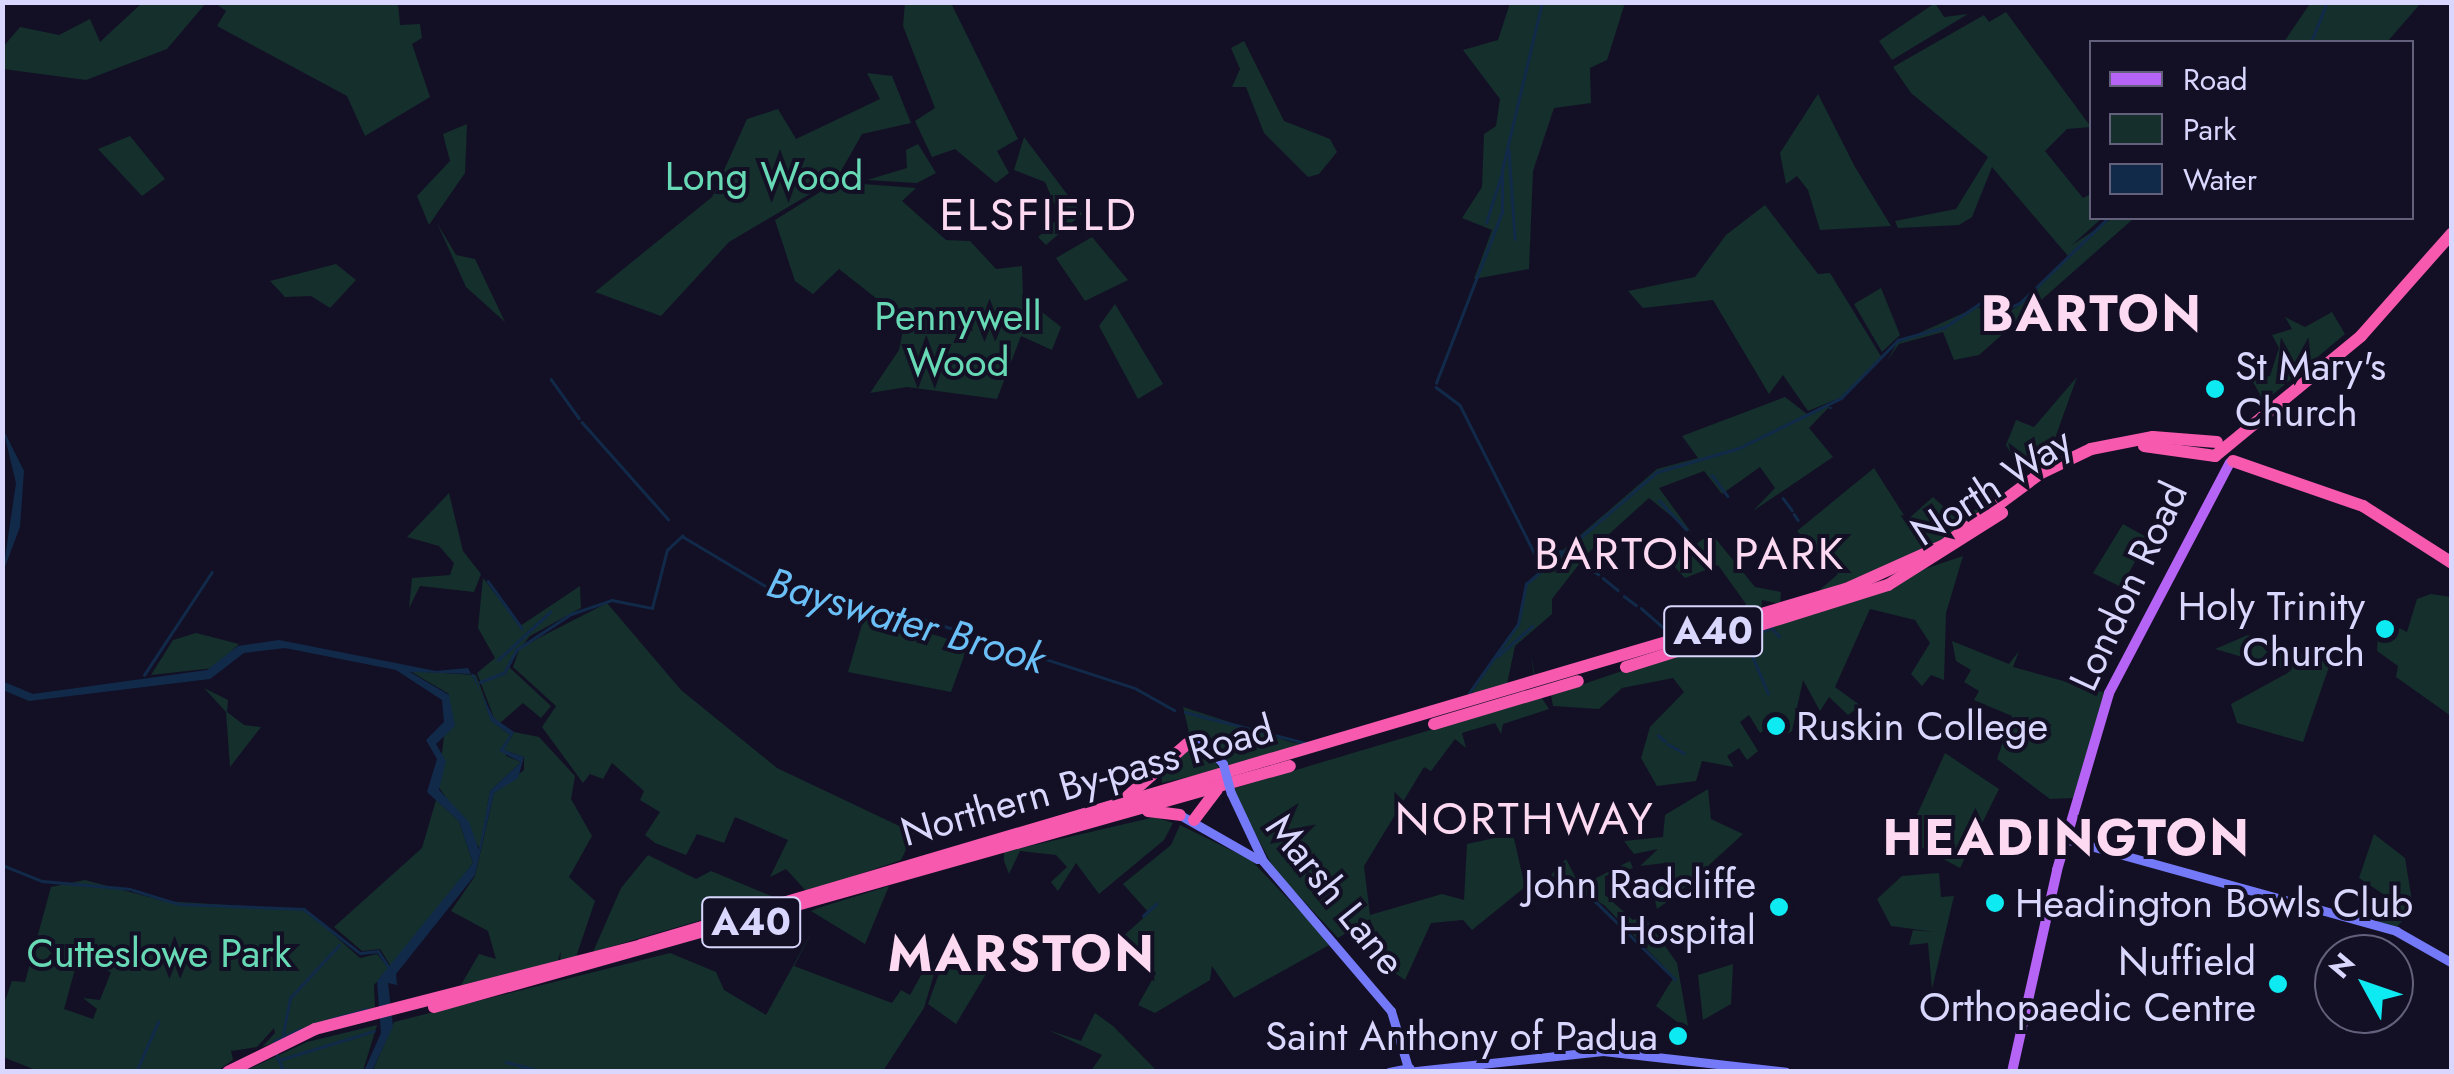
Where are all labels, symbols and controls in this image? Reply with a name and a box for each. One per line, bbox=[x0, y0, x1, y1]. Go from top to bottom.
legend bbox=[2089, 40, 2414, 220]
text: Road bbox=[2183, 58, 2248, 101]
text: Park bbox=[2183, 108, 2236, 151]
park label: Long Wood bbox=[665, 152, 863, 200]
text: Water bbox=[2183, 158, 2257, 201]
district label: ELSFIELD bbox=[940, 188, 1138, 242]
district label: BARTON bbox=[1981, 284, 2203, 344]
park label: Pennywell Wood bbox=[874, 292, 1042, 386]
place label: St Mary's Church bbox=[2235, 342, 2386, 436]
marker: St Mary's Church bbox=[2204, 378, 2226, 400]
street label: North Way bbox=[1902, 416, 2080, 556]
street label: London Road bbox=[2059, 474, 2197, 698]
district label: BARTON PARK bbox=[1534, 527, 1846, 581]
water label: Bayswater Brook bbox=[761, 557, 1051, 685]
place label: Holy Trinity Church bbox=[2178, 582, 2365, 676]
road number: A40 bbox=[1663, 598, 1763, 664]
marker: Holy Trinity Church bbox=[2374, 618, 2396, 640]
place label: Ruskin College bbox=[1796, 702, 2048, 750]
street label: Northern By-pass Road bbox=[895, 704, 1279, 856]
marker: Ruskin College bbox=[1765, 715, 1787, 737]
district label: NORTHWAY bbox=[1395, 792, 1655, 846]
street label: Marsh Lane bbox=[1257, 804, 1415, 984]
district label: HEADINGTON bbox=[1882, 808, 2252, 868]
place label: John Radcliffe Hospital bbox=[1524, 860, 1756, 954]
place label: Headington Bowls Club bbox=[2015, 879, 2413, 927]
road number: A40 bbox=[701, 889, 801, 955]
marker: Headington Bowls Club bbox=[1984, 892, 2006, 914]
marker: John Radcliffe Hospital bbox=[1766, 894, 1792, 920]
district label: MARSTON bbox=[888, 924, 1156, 984]
park label: Cutteslowe Park bbox=[26, 929, 292, 977]
north arrow bbox=[2314, 934, 2414, 1034]
place label: Nuffield Orthopaedic Centre bbox=[1919, 937, 2256, 1031]
text: N bbox=[2319, 944, 2365, 987]
marker: Nuffield Orthopaedic Centre bbox=[2265, 971, 2291, 997]
place label: Saint Anthony of Padua bbox=[1265, 1012, 1658, 1060]
marker: Saint Anthony of Padua bbox=[1667, 1025, 1689, 1047]

